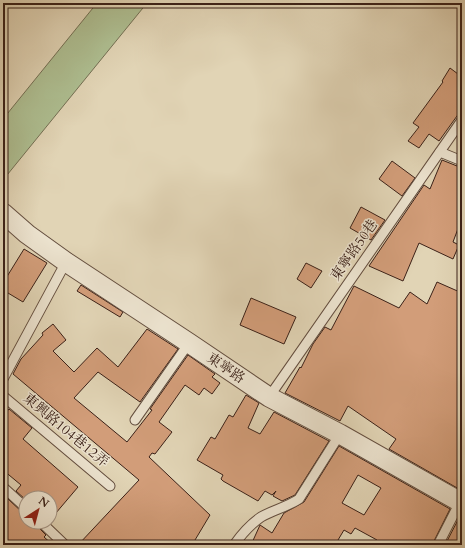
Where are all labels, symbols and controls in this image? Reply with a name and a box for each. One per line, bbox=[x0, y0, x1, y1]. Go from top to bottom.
street label: 東寧路50巷 bbox=[326, 216, 382, 284]
street label: 東寧路 bbox=[203, 348, 249, 388]
street label: 東興路104巷12弄 bbox=[19, 389, 113, 471]
north arrow bbox=[18, 490, 58, 530]
text: N bbox=[35, 493, 52, 511]

